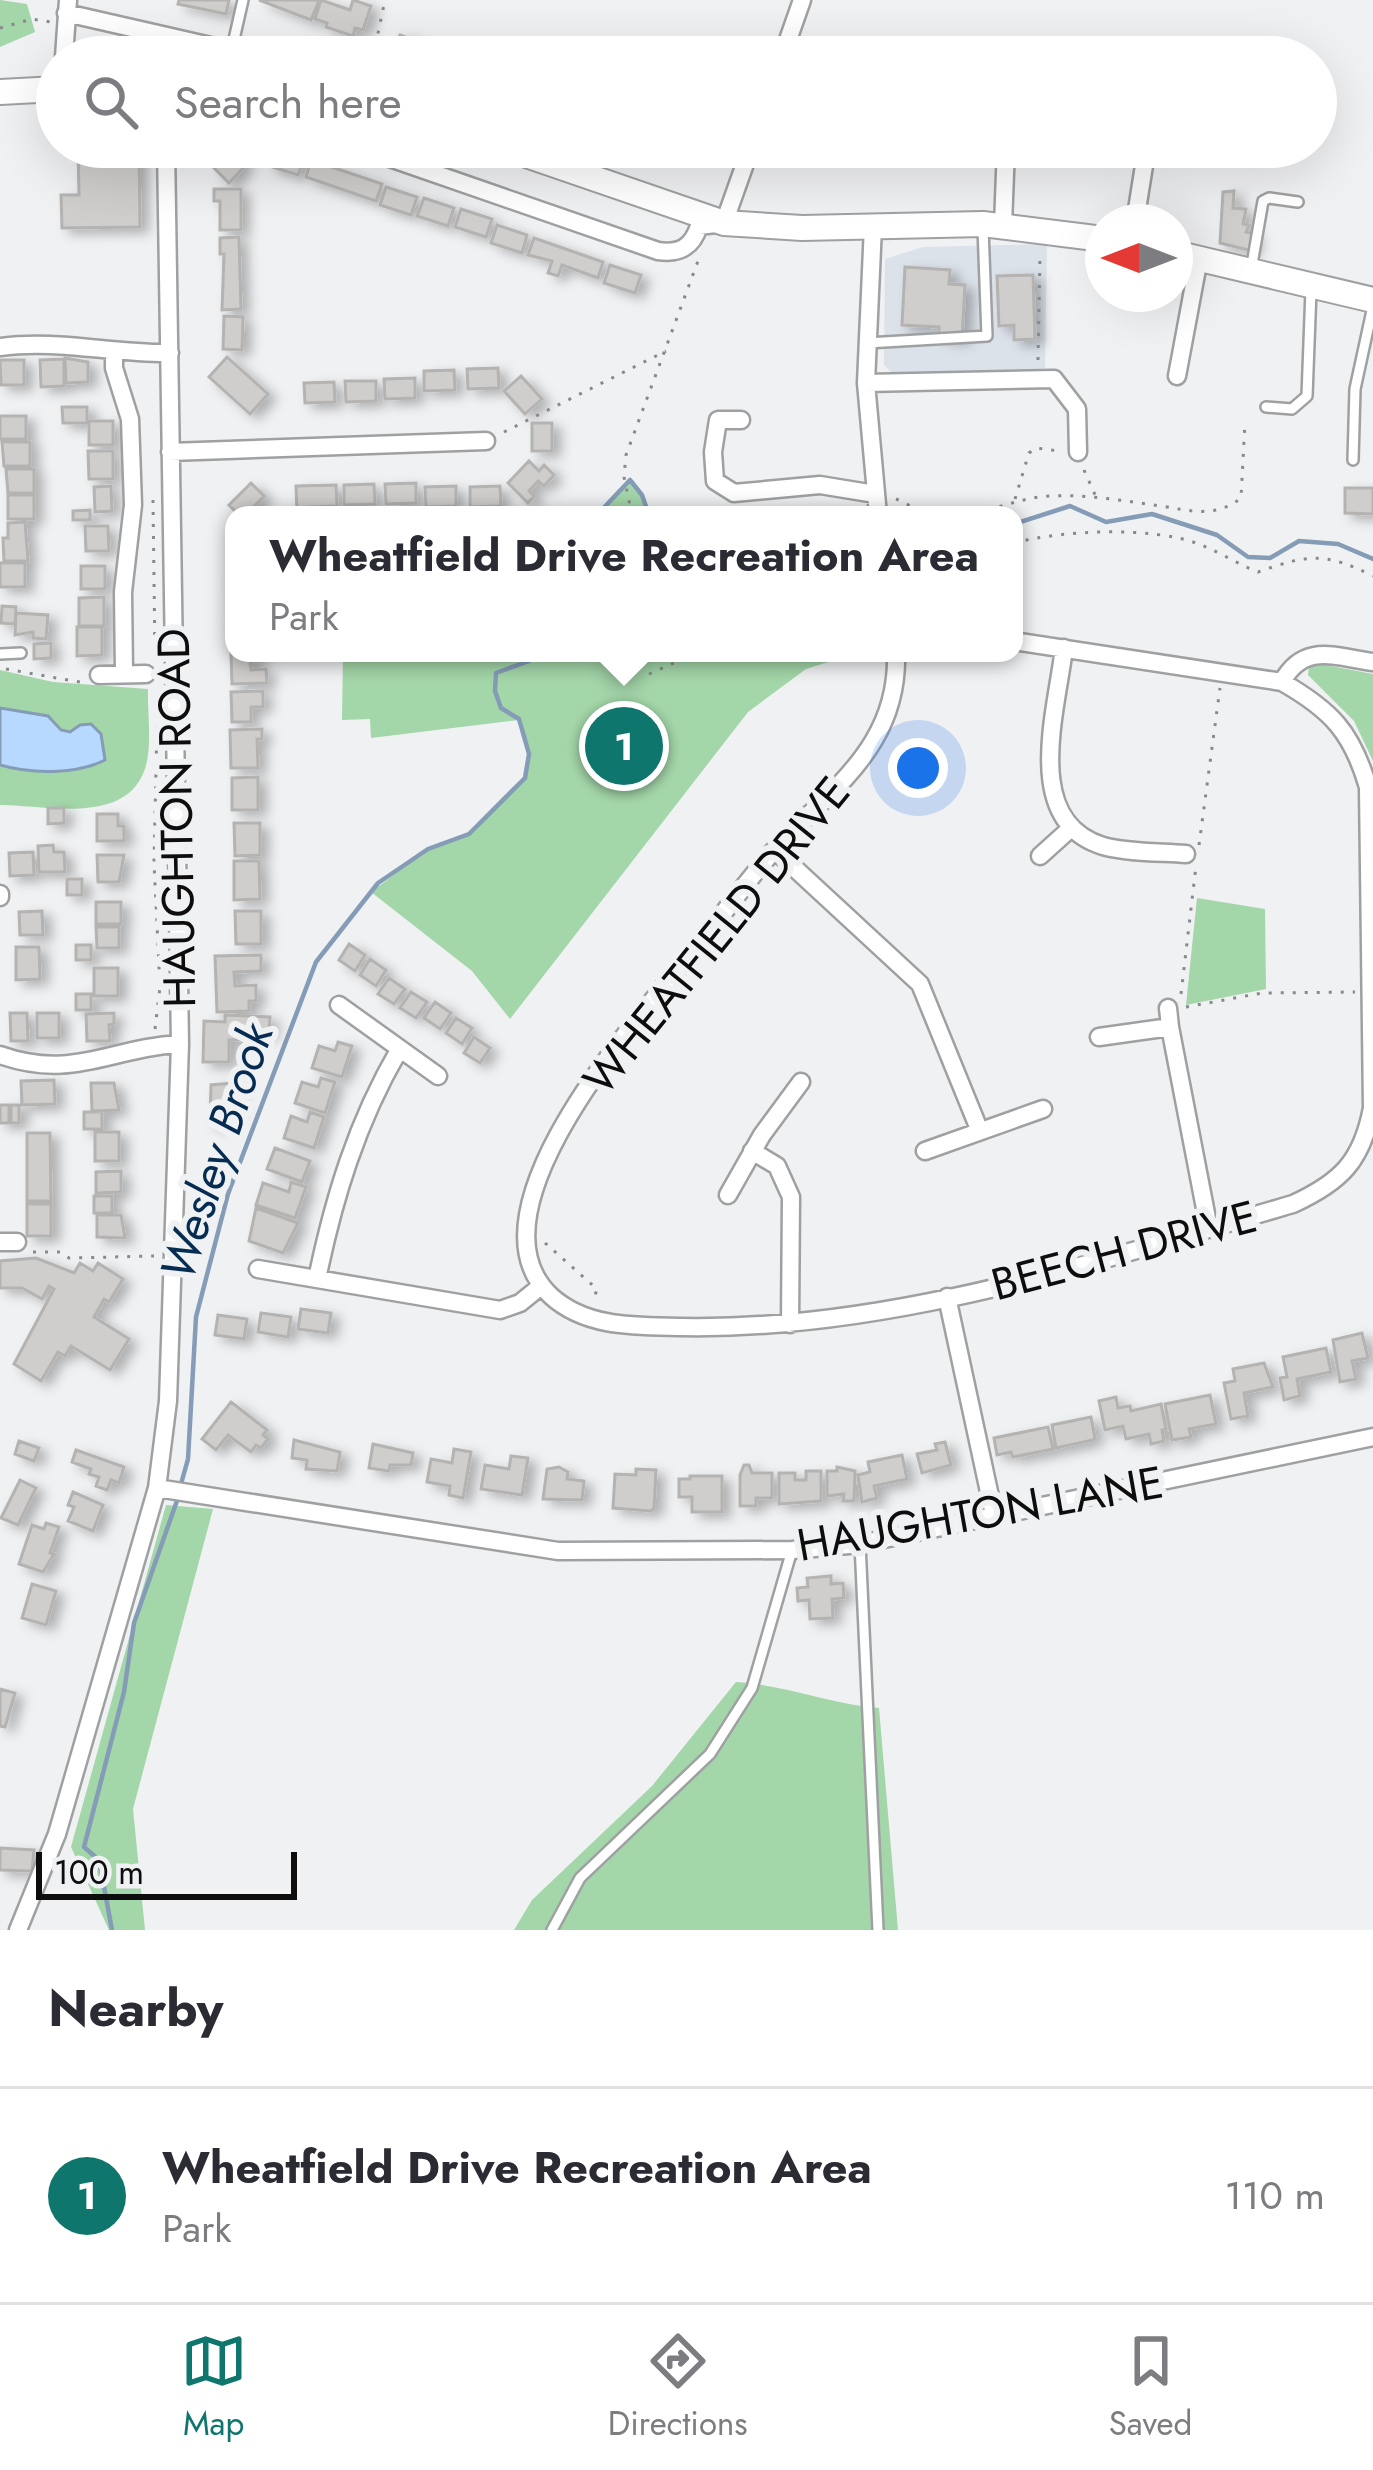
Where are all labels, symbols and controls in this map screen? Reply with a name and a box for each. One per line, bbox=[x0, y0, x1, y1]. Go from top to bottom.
search box bbox=[36, 36, 1337, 168]
icon: search bbox=[78, 69, 144, 135]
text: Search here bbox=[174, 70, 402, 135]
north arrow bbox=[1085, 204, 1193, 312]
popup bbox=[225, 506, 1023, 662]
text: Wheatfield Drive Recreation Area bbox=[269, 523, 979, 588]
text: Park bbox=[269, 588, 339, 645]
street label: HAUGHTON ROAD bbox=[141, 628, 212, 1008]
pin: 1 bbox=[585, 701, 663, 791]
your location bbox=[888, 738, 948, 798]
street label: WHEATFIELD DRIVE bbox=[568, 762, 865, 1108]
water label: Wesley Brook bbox=[142, 1012, 291, 1290]
street label: BEECH DRIVE bbox=[984, 1184, 1264, 1317]
street label: HAUGHTON LANE bbox=[792, 1449, 1168, 1578]
scale bar bbox=[36, 1846, 297, 1899]
text: 100 m bbox=[54, 1849, 144, 1896]
text: Nearby bbox=[48, 1971, 223, 2045]
text: Wheatfield Drive Recreation Area bbox=[162, 2135, 872, 2200]
text: 1 bbox=[77, 2167, 97, 2224]
text: 110 m bbox=[1224, 2167, 1325, 2224]
text: Park bbox=[162, 2200, 232, 2257]
tab: Map bbox=[181, 2328, 247, 2447]
tab: Directions bbox=[608, 2328, 748, 2447]
tab: Saved bbox=[1109, 2328, 1192, 2447]

